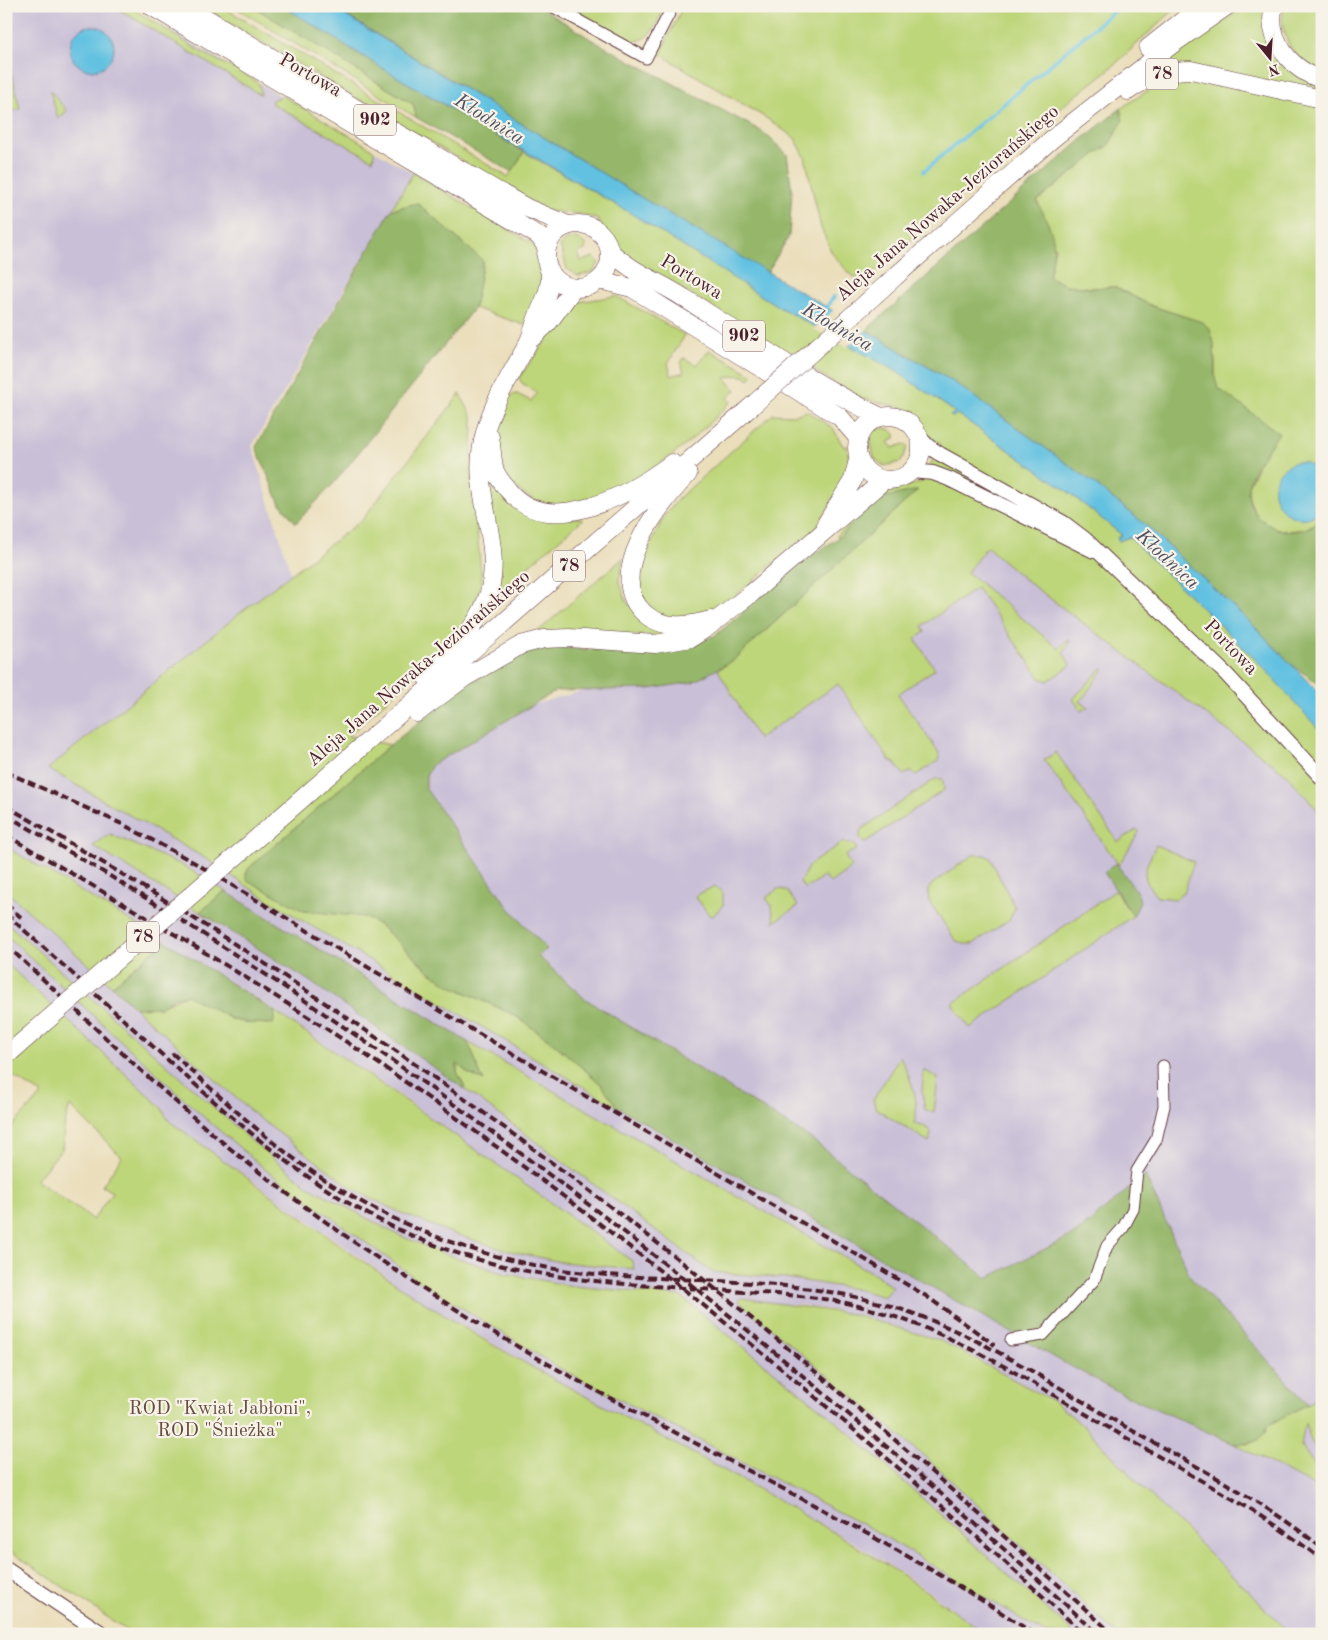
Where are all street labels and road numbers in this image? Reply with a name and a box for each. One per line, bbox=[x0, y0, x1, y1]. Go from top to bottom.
street label: Portowa bbox=[276, 51, 345, 102]
road number: 78 bbox=[1146, 59, 1178, 90]
street label: Aleja Jana Nowaka-Jeziorańskiego bbox=[833, 102, 1063, 306]
road number: 902 bbox=[354, 104, 396, 136]
street label: Portowa bbox=[657, 252, 726, 304]
road number: 902 bbox=[723, 321, 765, 352]
road number: 78 bbox=[553, 550, 585, 582]
street label: Aleja Jana Nowaka-Jeziorańskiego bbox=[304, 567, 534, 771]
street label: Portowa bbox=[1199, 617, 1261, 680]
road number: 78 bbox=[127, 922, 159, 952]

